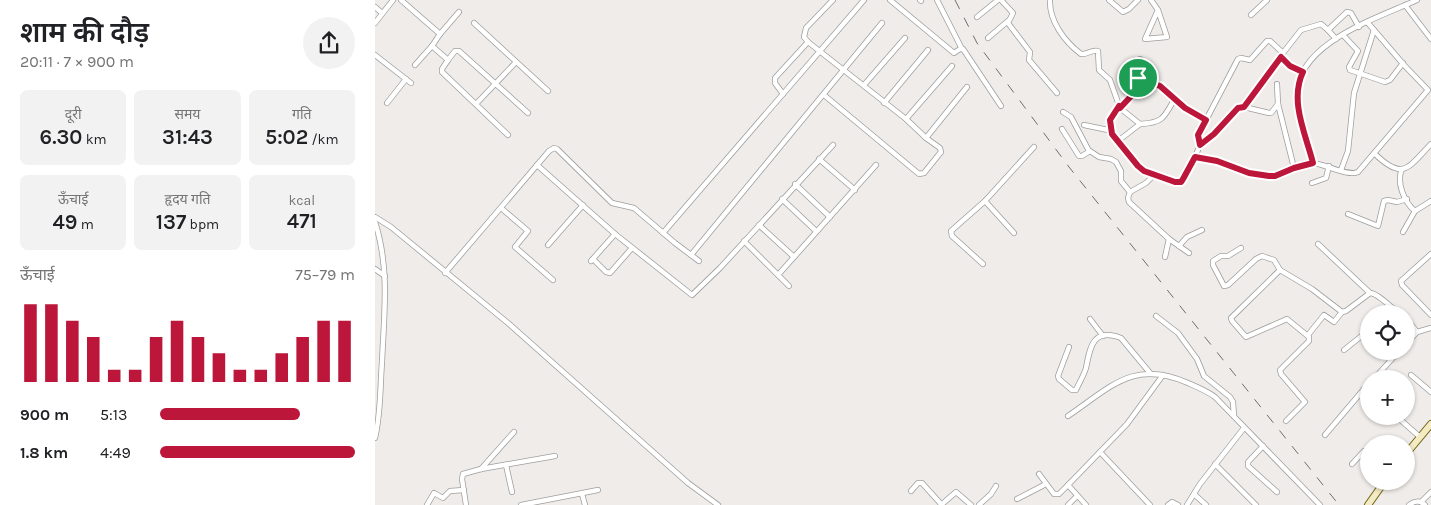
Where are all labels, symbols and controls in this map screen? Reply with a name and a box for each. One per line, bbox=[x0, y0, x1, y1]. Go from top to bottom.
text: शाम की दौड़ bbox=[20, 16, 149, 49]
button: share bbox=[303, 17, 355, 69]
text: 20:11 · 7 × 900 m bbox=[20, 52, 134, 71]
pin bbox=[1117, 57, 1159, 99]
icon: arrive bbox=[1124, 64, 1152, 92]
text: दूरी bbox=[65, 106, 82, 123]
text: समय bbox=[175, 106, 200, 123]
text: गति bbox=[292, 106, 312, 123]
text: 6.30 bbox=[40, 125, 82, 149]
text: 31:43 bbox=[162, 125, 213, 149]
text: 5:02 bbox=[265, 125, 308, 149]
text: km bbox=[82, 131, 107, 148]
text: /km bbox=[308, 131, 339, 148]
text: ऊँचाई bbox=[58, 191, 88, 208]
text: हृदय गति bbox=[164, 191, 211, 208]
text: kcal bbox=[288, 192, 315, 209]
text: 471 bbox=[287, 209, 317, 233]
text: 49 bbox=[52, 210, 77, 234]
text: 137 bbox=[156, 210, 186, 234]
text: m bbox=[77, 216, 94, 233]
text: bpm bbox=[186, 216, 219, 233]
text: ऊँचाई bbox=[20, 265, 55, 284]
text: 75–79 m bbox=[295, 265, 355, 284]
map controls bbox=[1360, 305, 1415, 490]
button: locate bbox=[1360, 305, 1415, 360]
button: + bbox=[1360, 370, 1415, 425]
text: 900 m bbox=[20, 405, 69, 424]
text: 5:13 bbox=[100, 405, 127, 424]
button: − bbox=[1360, 435, 1415, 490]
text: 1.8 km bbox=[20, 443, 68, 462]
text: 4:49 bbox=[100, 443, 131, 462]

